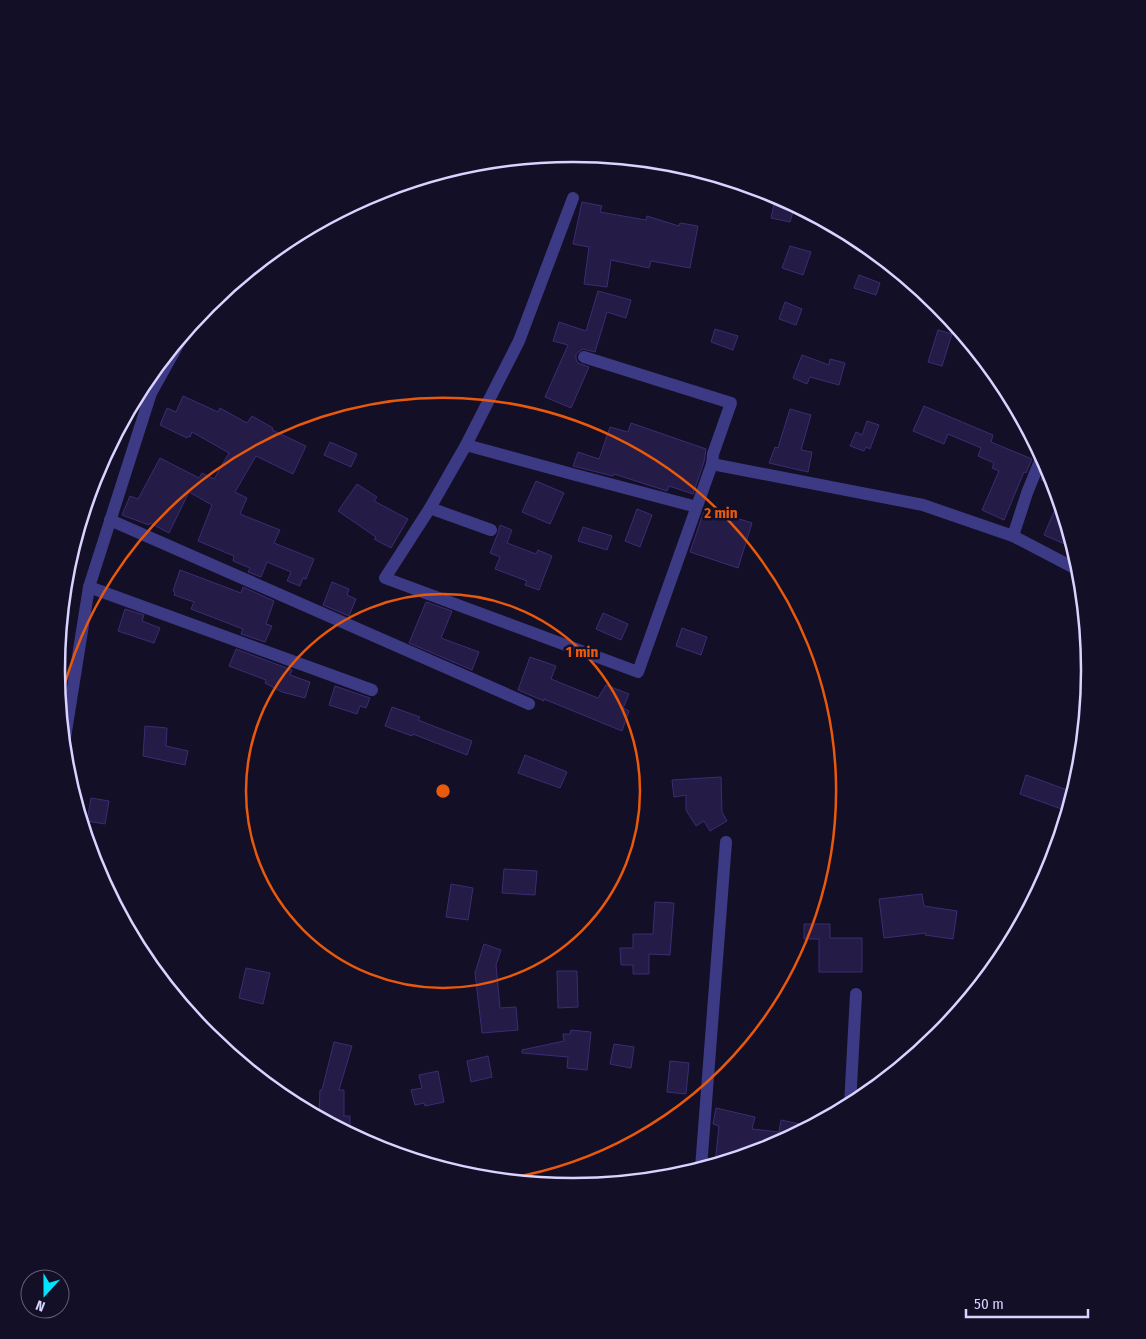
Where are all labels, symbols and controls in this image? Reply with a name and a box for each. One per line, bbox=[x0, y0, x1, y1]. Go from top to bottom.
text: 2 min bbox=[703, 504, 738, 522]
text: 1 min bbox=[566, 643, 598, 661]
centre of rings bbox=[434, 782, 452, 800]
north arrow bbox=[20, 1269, 70, 1319]
scale bar bbox=[966, 1286, 1088, 1318]
text: 50 m bbox=[974, 1295, 1004, 1313]
text: N bbox=[34, 1296, 47, 1315]

